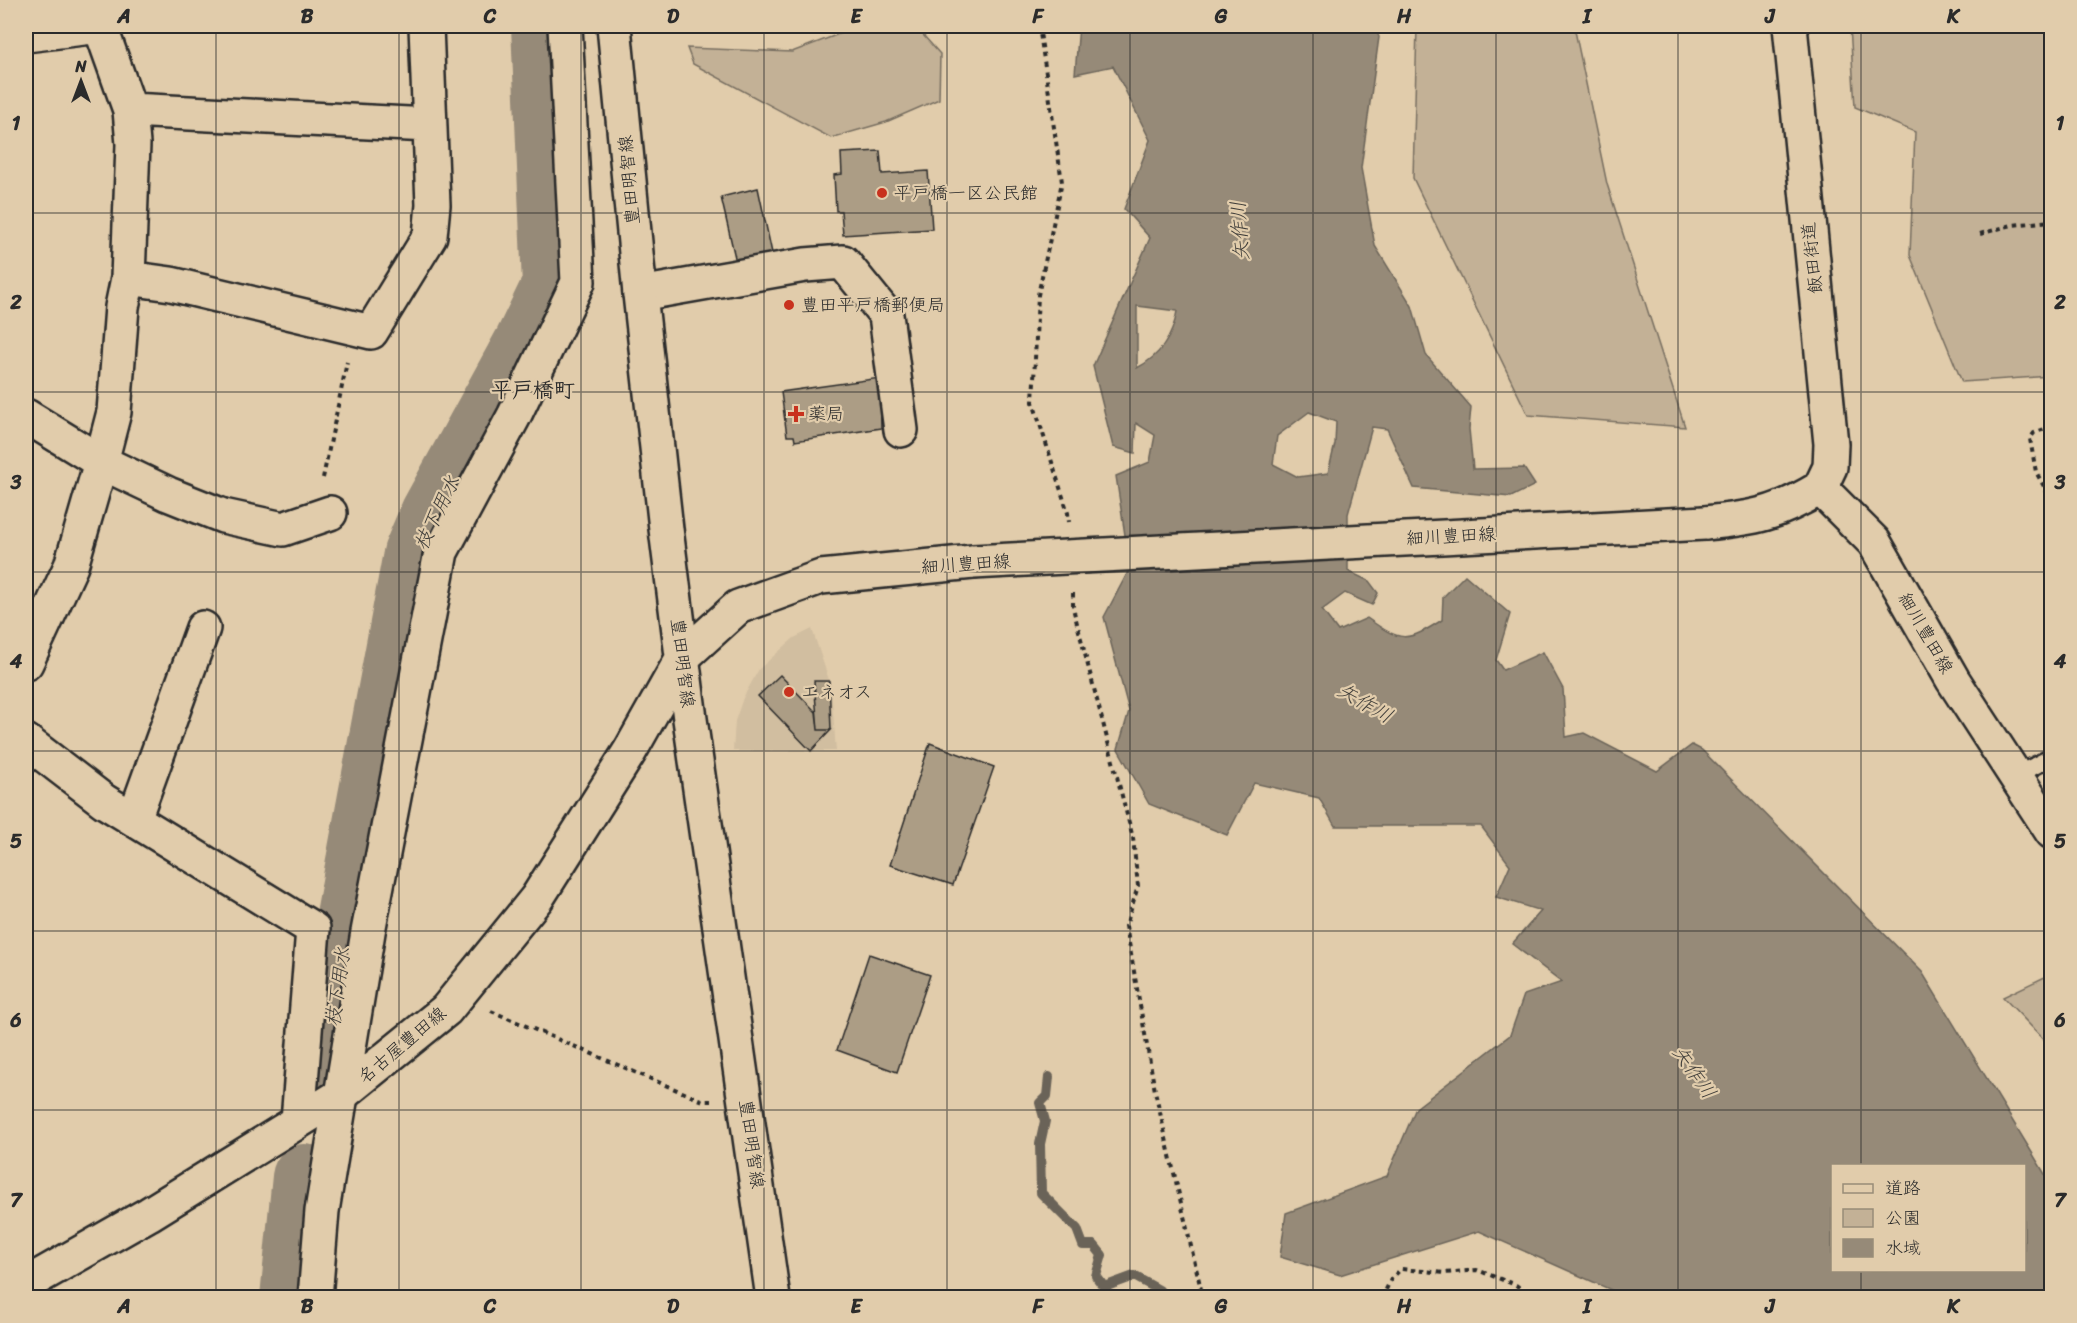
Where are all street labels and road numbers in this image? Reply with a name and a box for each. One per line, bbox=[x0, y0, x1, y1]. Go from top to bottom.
street label: 豊田明智線 bbox=[609, 134, 649, 226]
street label: 飯田街道 bbox=[1792, 221, 1832, 295]
street label: 細川豊田線 bbox=[1405, 518, 1497, 554]
street label: 細川豊田線 bbox=[920, 545, 1012, 583]
street label: 細川豊田線 bbox=[1890, 586, 1962, 680]
street label: 豊田明智線 bbox=[662, 616, 704, 710]
street label: 名古屋豊田線 bbox=[350, 998, 454, 1092]
street label: 豊田明智線 bbox=[730, 1097, 774, 1191]

